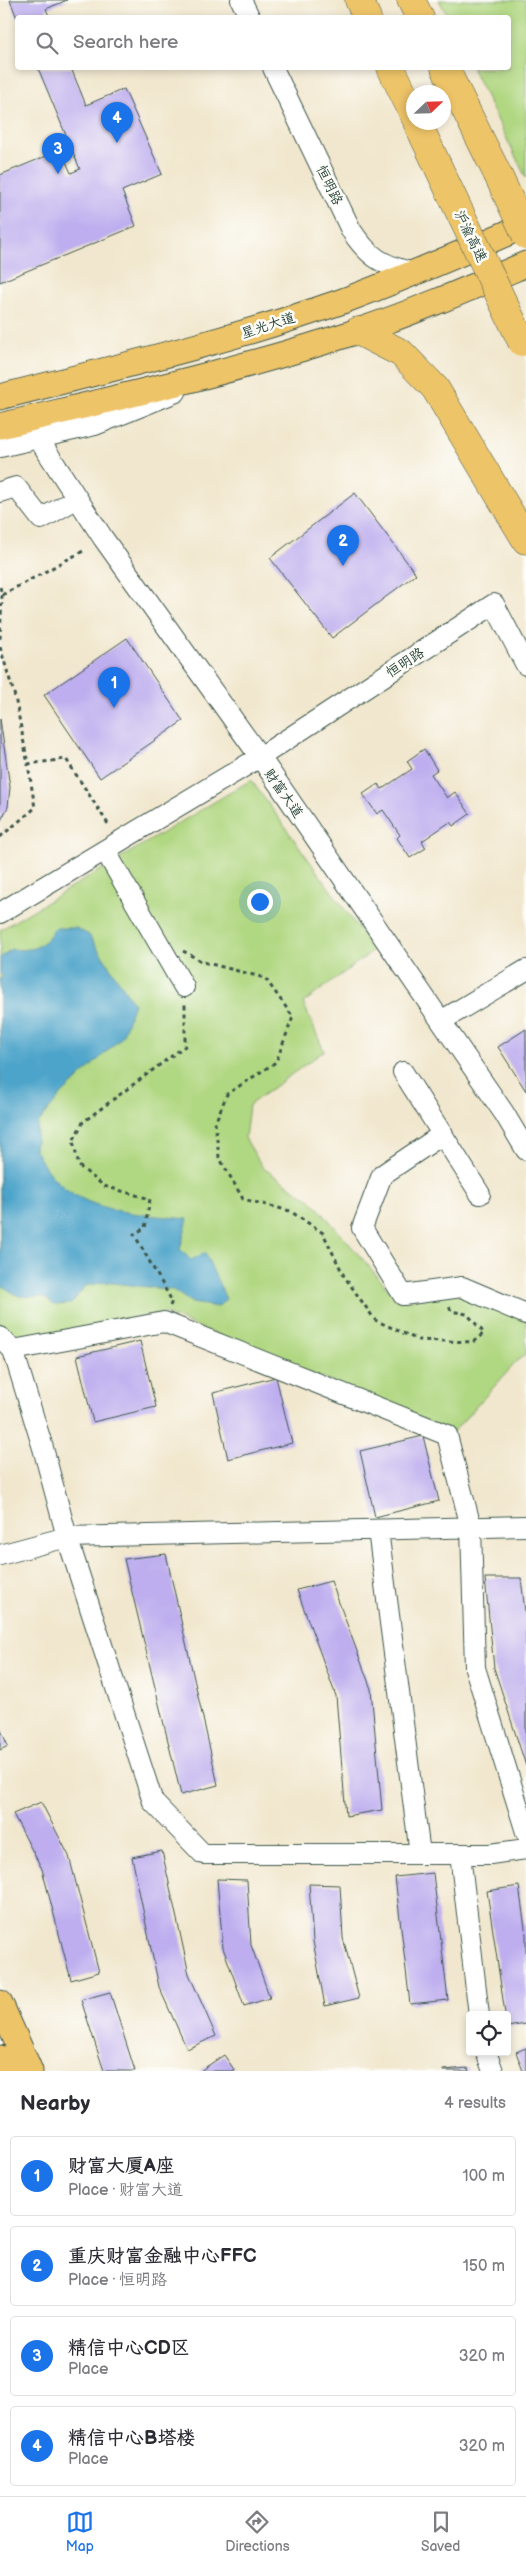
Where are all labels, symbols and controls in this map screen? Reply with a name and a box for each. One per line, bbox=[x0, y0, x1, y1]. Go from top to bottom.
search box bbox=[15, 15, 511, 70]
icon: search bbox=[33, 29, 61, 57]
text: Search here bbox=[73, 31, 178, 54]
north arrow bbox=[406, 85, 451, 130]
pin: 4 bbox=[101, 102, 133, 143]
pin: 3 bbox=[42, 133, 74, 174]
street label: 恒明路 bbox=[313, 163, 346, 208]
street label: 沪渝高速 bbox=[451, 207, 490, 265]
street label: 星光大道 bbox=[239, 309, 297, 342]
pin: 2 bbox=[327, 525, 359, 566]
street label: 恒明路 bbox=[383, 644, 428, 681]
pin: 1 bbox=[98, 667, 130, 708]
street label: 财富大道 bbox=[261, 765, 307, 821]
your location bbox=[247, 889, 273, 915]
map controls bbox=[466, 2011, 511, 2056]
button: locate bbox=[466, 2011, 511, 2056]
text: Nearby bbox=[20, 2091, 90, 2116]
text: 4 results bbox=[444, 2094, 506, 2113]
text: 财富大厦A座 bbox=[68, 2155, 175, 2178]
text: 1 bbox=[34, 2167, 40, 2186]
text: 100 m bbox=[462, 2167, 505, 2186]
text: Place · 财富大道 bbox=[68, 2181, 183, 2200]
text: 重庆财富金融中心FFC bbox=[68, 2245, 256, 2268]
text: 2 bbox=[32, 2257, 42, 2276]
text: 150 m bbox=[463, 2257, 505, 2276]
text: Place · 恒明路 bbox=[68, 2271, 167, 2290]
text: 精信中心CD区 bbox=[68, 2337, 190, 2360]
text: 3 bbox=[32, 2347, 42, 2366]
text: 320 m bbox=[459, 2347, 505, 2366]
text: Place bbox=[68, 2360, 109, 2379]
text: 精信中心B塔楼 bbox=[68, 2427, 195, 2450]
text: 4 bbox=[32, 2437, 42, 2456]
text: 320 m bbox=[459, 2437, 505, 2456]
text: Place bbox=[68, 2450, 109, 2469]
tab: Map bbox=[66, 2508, 94, 2555]
tab: Directions bbox=[225, 2508, 290, 2555]
tab: Saved bbox=[421, 2508, 460, 2555]

